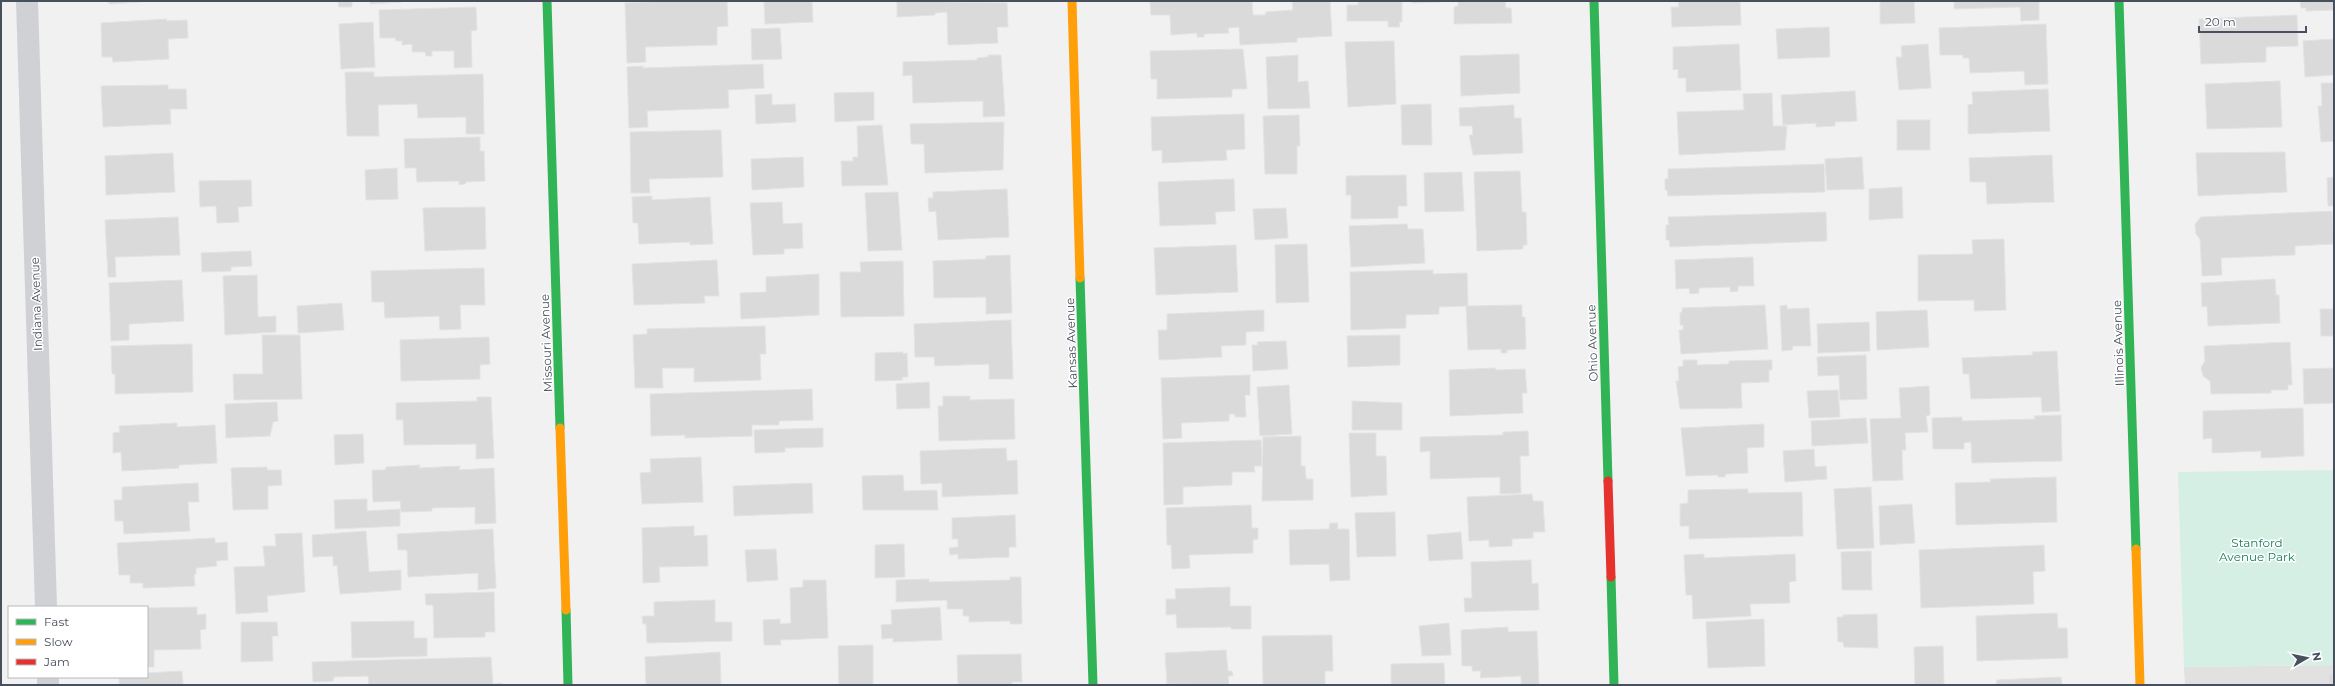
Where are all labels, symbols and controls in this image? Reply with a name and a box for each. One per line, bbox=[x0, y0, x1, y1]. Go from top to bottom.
scale bar bbox=[2199, 8, 2306, 34]
text: 20 m bbox=[2205, 14, 2236, 29]
street label: Indiana Avenue bbox=[27, 257, 45, 351]
street label: Missouri Avenue bbox=[537, 294, 555, 392]
street label: Kansas Avenue bbox=[1062, 297, 1080, 389]
street label: Illinois Avenue bbox=[2109, 300, 2127, 386]
street label: Ohio Avenue bbox=[1583, 304, 1601, 382]
park label: Stanford Avenue Park bbox=[2219, 535, 2296, 564]
legend bbox=[8, 606, 148, 678]
text: Fast bbox=[44, 614, 69, 629]
text: Slow bbox=[44, 634, 73, 649]
north arrow bbox=[2287, 638, 2327, 678]
text: N bbox=[2309, 651, 2324, 662]
text: Jam bbox=[43, 654, 70, 669]

